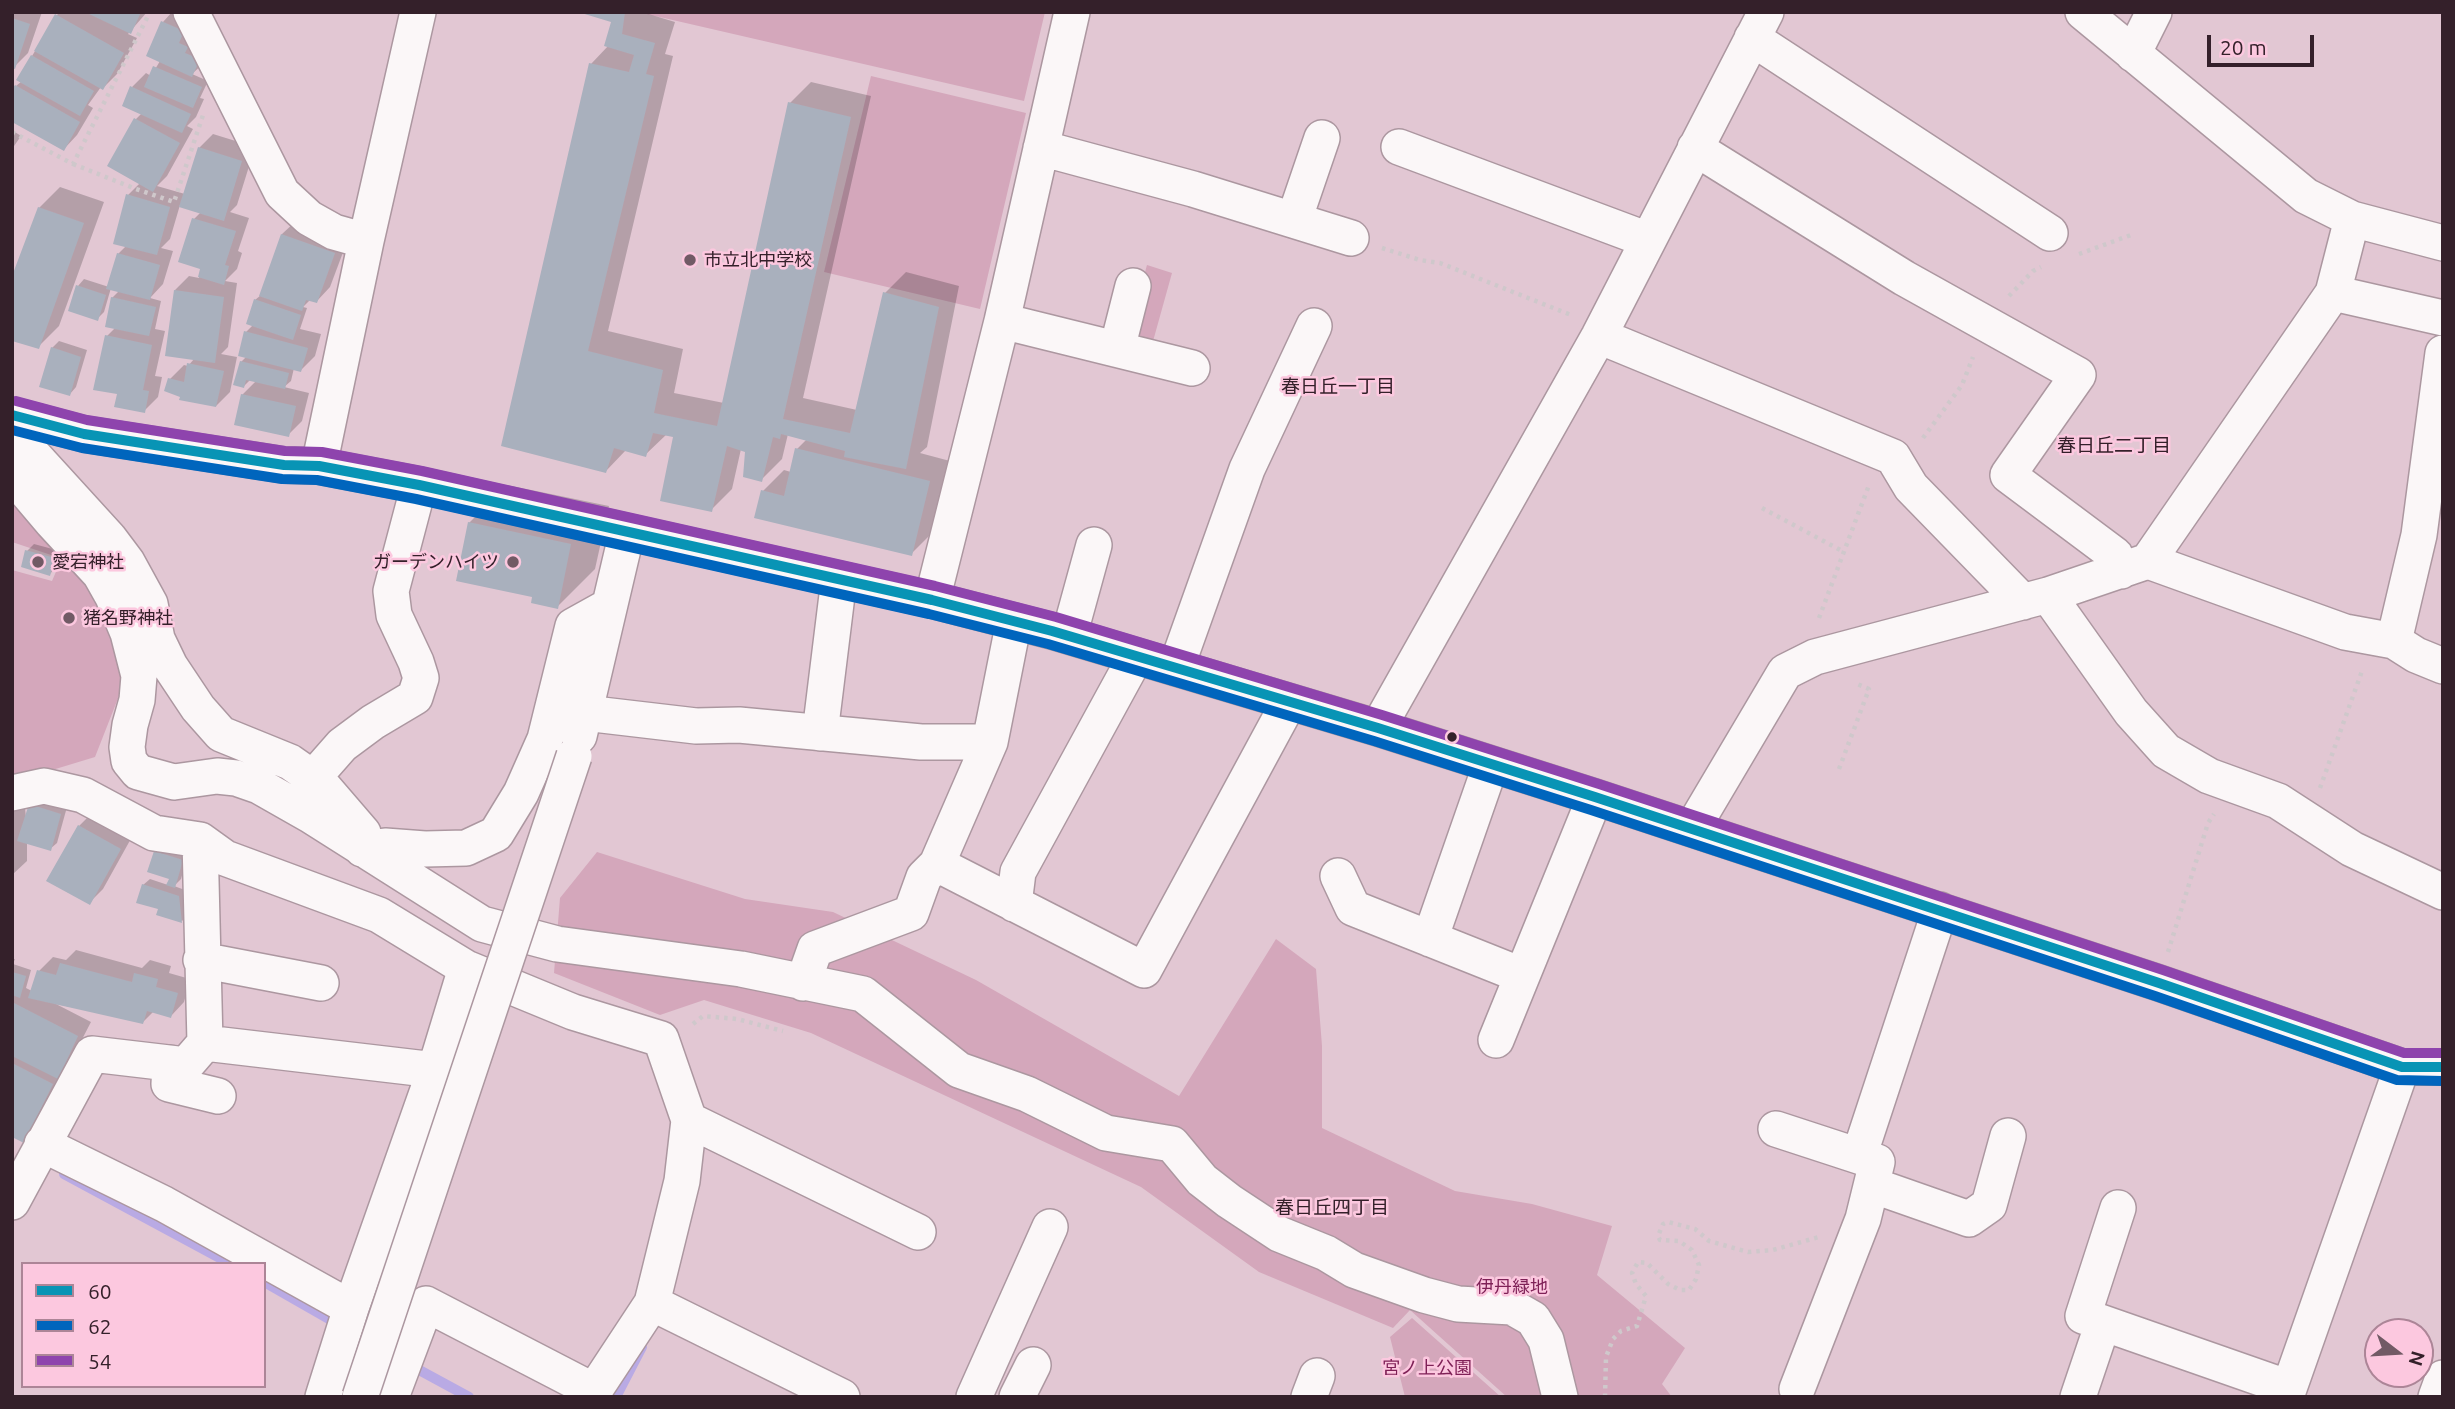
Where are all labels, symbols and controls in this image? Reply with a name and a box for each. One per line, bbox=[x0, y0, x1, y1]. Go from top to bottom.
scale bar bbox=[2210, 21, 2317, 65]
text: 20 m bbox=[2220, 35, 2267, 59]
place label: 市立北中学校 bbox=[704, 249, 812, 271]
marker: 市立北中学校 bbox=[682, 252, 698, 268]
district label: 春日丘一丁目 bbox=[1281, 376, 1395, 398]
district label: 春日丘二丁目 bbox=[2057, 435, 2171, 457]
place label: 愛宕神社 bbox=[52, 551, 124, 573]
place label: ガーデンハイツ bbox=[373, 551, 499, 573]
marker: 愛宕神社 bbox=[30, 554, 46, 570]
marker: ガーデンハイツ bbox=[505, 554, 521, 570]
place label: 猪名野神社 bbox=[83, 607, 173, 629]
marker: 猪名野神社 bbox=[61, 610, 77, 626]
unlabelled marker bbox=[1445, 730, 1459, 744]
district label: 春日丘四丁目 bbox=[1275, 1197, 1389, 1219]
legend bbox=[21, 1262, 266, 1388]
park label: 伊丹緑地 bbox=[1476, 1276, 1548, 1298]
text: 60 bbox=[88, 1279, 112, 1303]
text: 62 bbox=[88, 1314, 112, 1338]
north arrow bbox=[2364, 1318, 2434, 1388]
text: 54 bbox=[88, 1349, 112, 1373]
text: N bbox=[2405, 1349, 2430, 1369]
park label: 宮ノ上公園 bbox=[1382, 1357, 1472, 1379]

